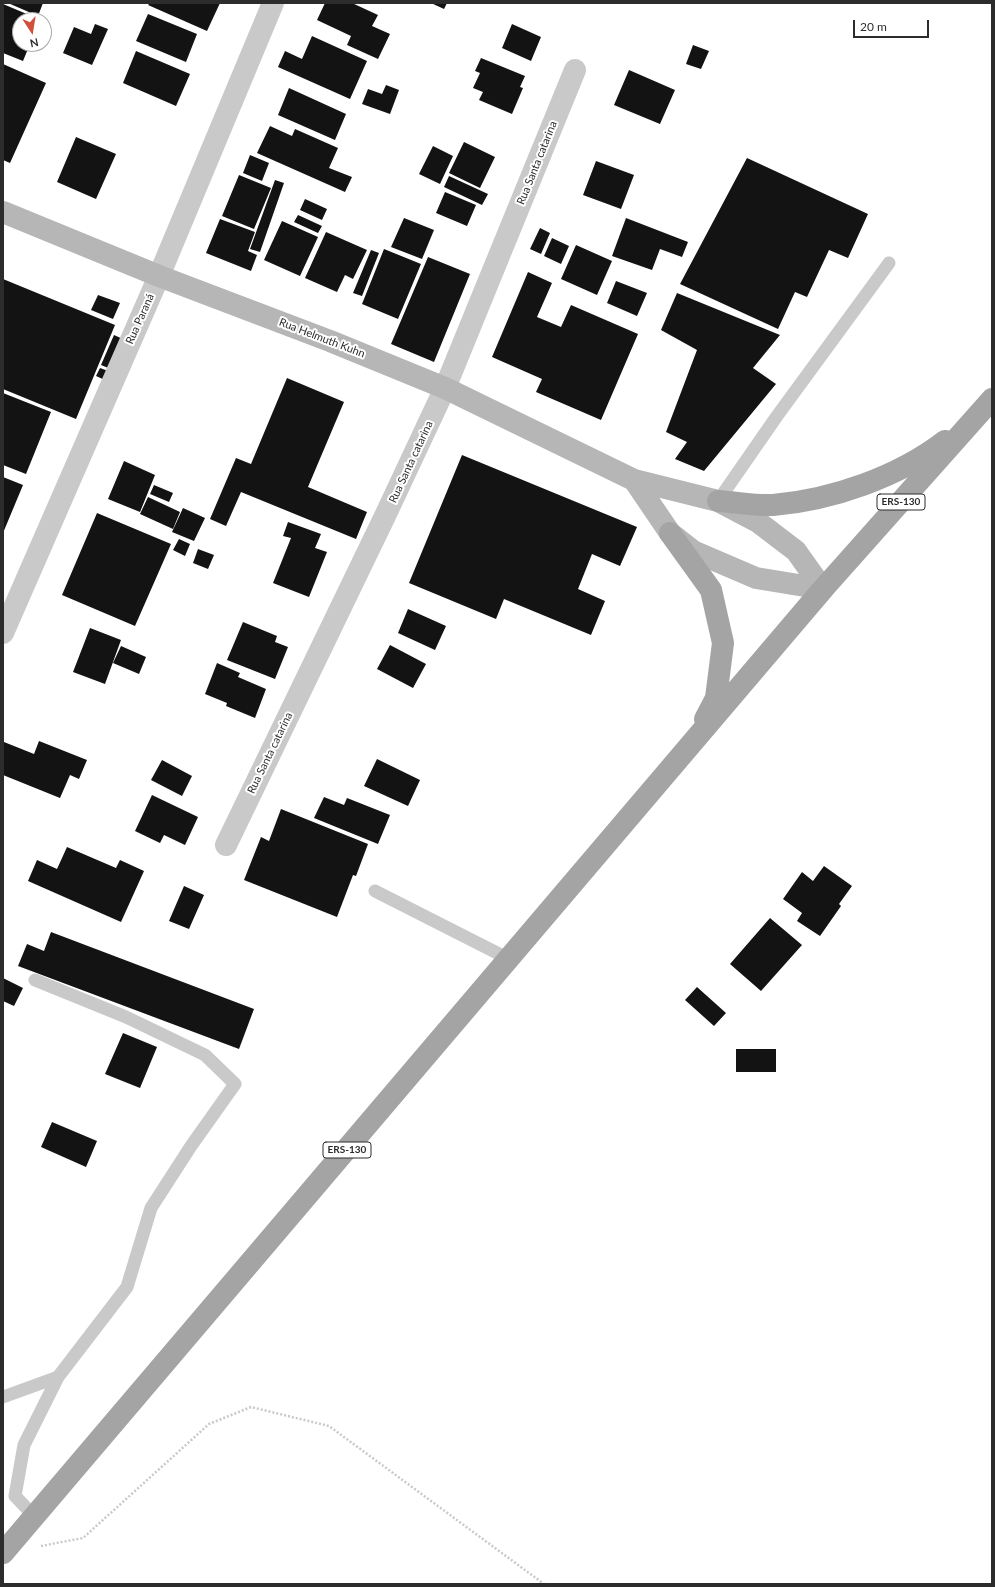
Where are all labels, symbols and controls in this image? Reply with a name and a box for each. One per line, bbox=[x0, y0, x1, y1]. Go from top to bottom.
north arrow bbox=[12, 12, 52, 52]
scale bar bbox=[855, 12, 931, 38]
text: 20 m bbox=[860, 19, 887, 34]
text: N bbox=[29, 36, 40, 50]
street label: Rua Santa catarina bbox=[514, 119, 560, 207]
street label: Rua Paraná bbox=[123, 292, 157, 346]
street label: Rua Helmuth Kuhn bbox=[277, 315, 367, 361]
street label: Rua Santa catarina bbox=[386, 419, 436, 505]
road number: ERS-130 bbox=[877, 494, 925, 510]
street label: Rua Santa catarina bbox=[245, 710, 295, 796]
road number: ERS-130 bbox=[323, 1142, 371, 1158]

